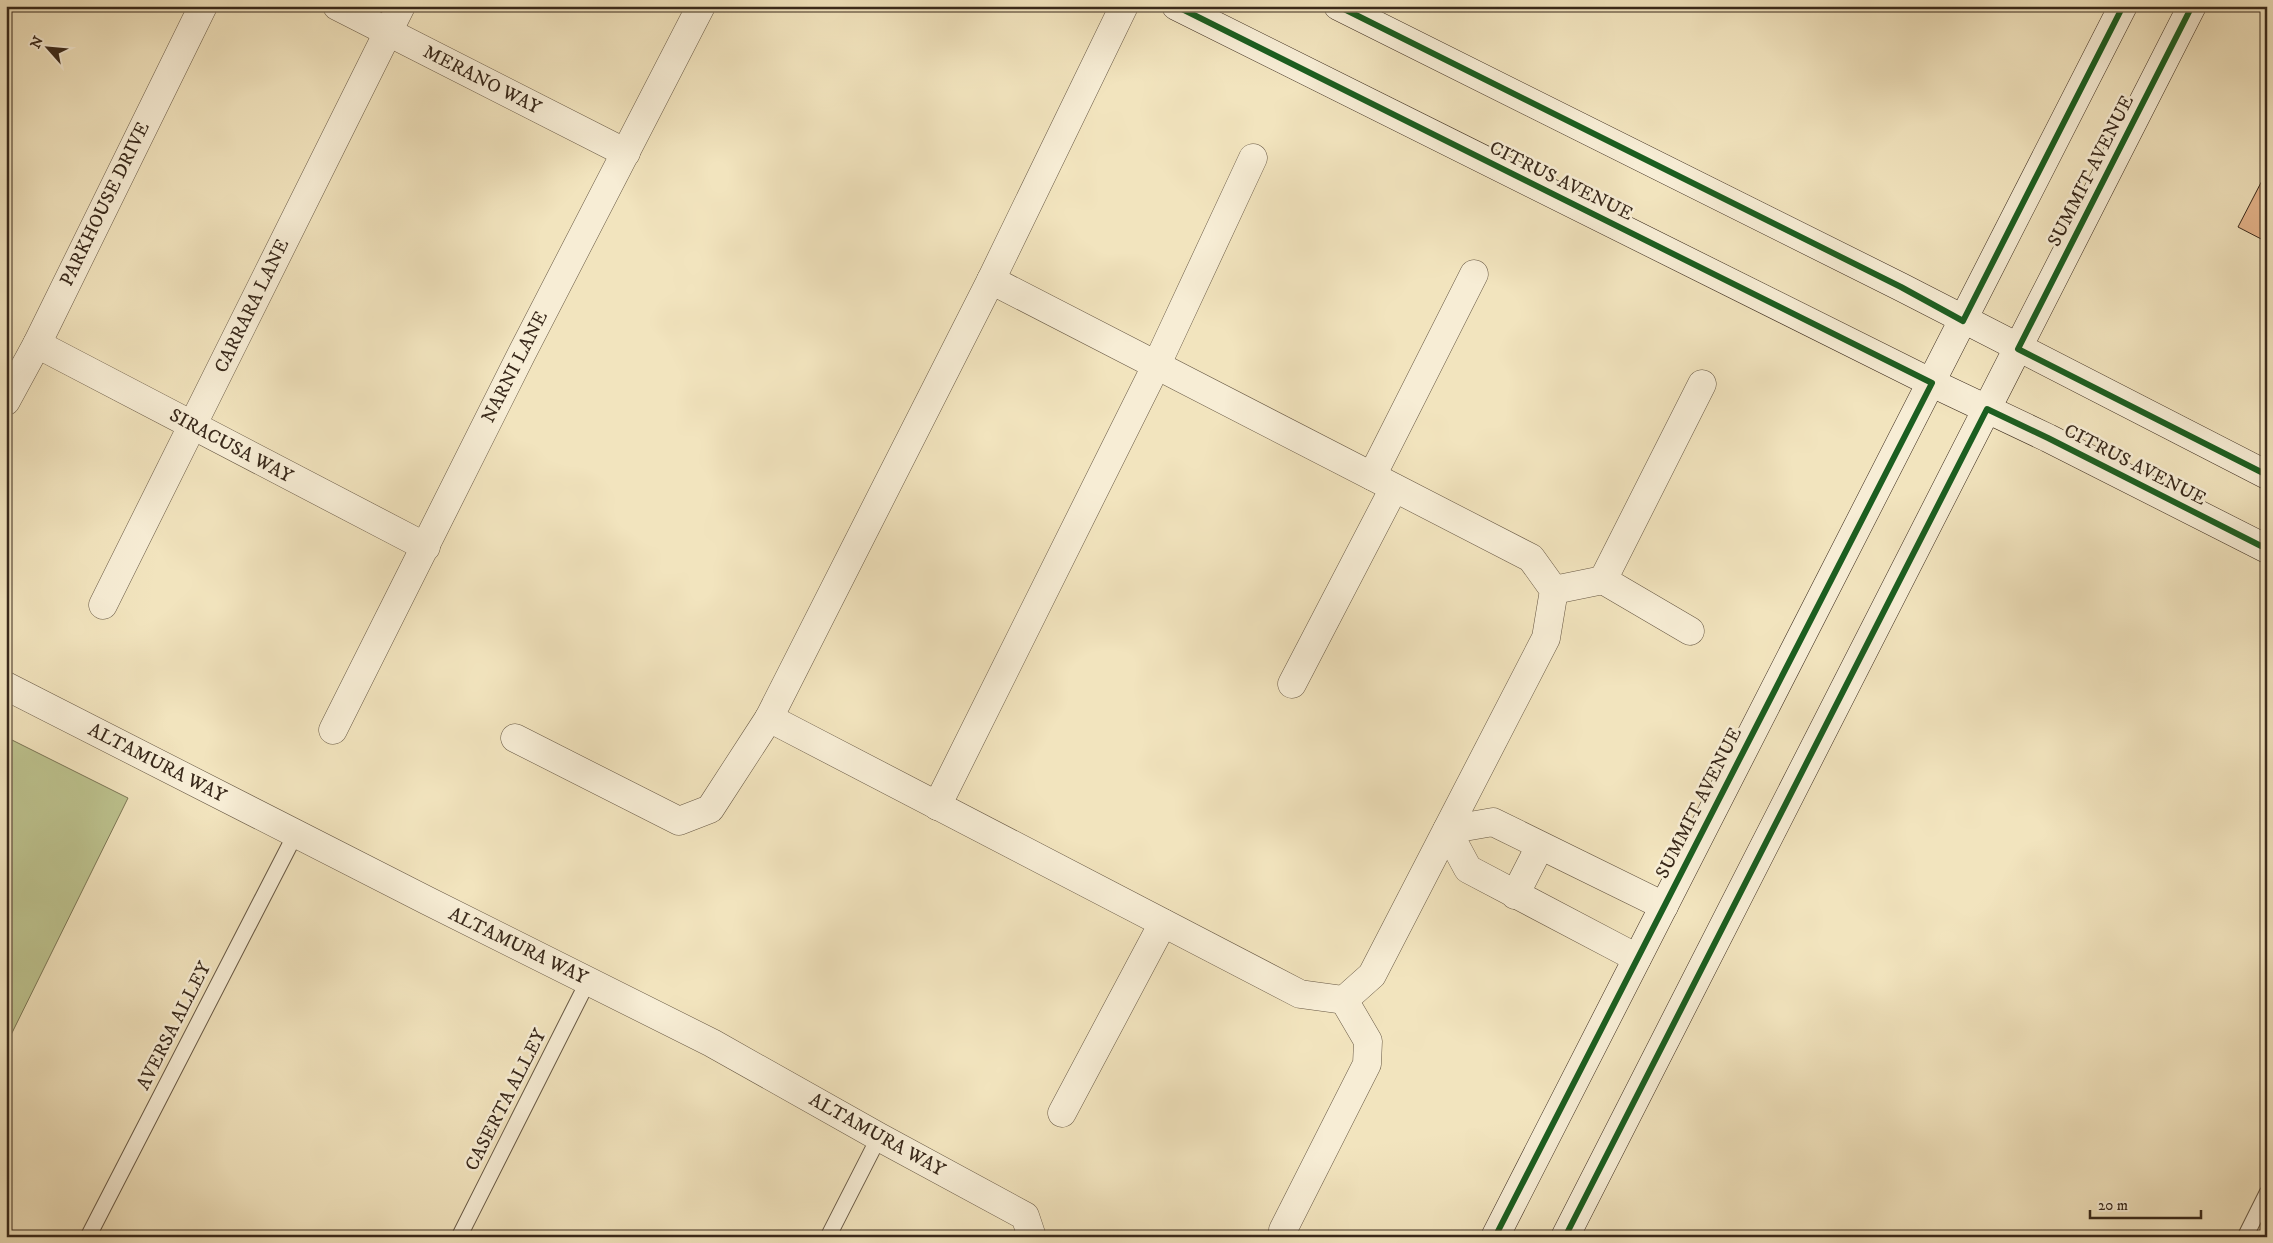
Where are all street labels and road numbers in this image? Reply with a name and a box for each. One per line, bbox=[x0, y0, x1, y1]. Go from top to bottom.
street label: MERANO WAY bbox=[419, 40, 546, 120]
street label: SUMMIT AVENUE bbox=[2043, 92, 2139, 250]
street label: PARKHOUSE DRIVE bbox=[55, 118, 155, 290]
street label: CITRUS AVENUE bbox=[1486, 136, 1636, 226]
street label: CARRARA LANE bbox=[210, 235, 294, 377]
street label: NARNI LANE bbox=[477, 307, 553, 427]
street label: SIRACUSA WAY bbox=[165, 404, 298, 489]
street label: CITRUS AVENUE bbox=[2060, 419, 2210, 511]
street label: ALTAMURA WAY bbox=[84, 718, 231, 808]
street label: SUMMIT AVENUE bbox=[1651, 724, 1747, 882]
street label: ALTAMURA WAY bbox=[445, 902, 592, 990]
street label: AVERSA ALLEY bbox=[132, 957, 217, 1094]
street label: CASERTA ALLEY bbox=[460, 1024, 552, 1175]
street label: ALTAMURA WAY bbox=[805, 1088, 950, 1182]

